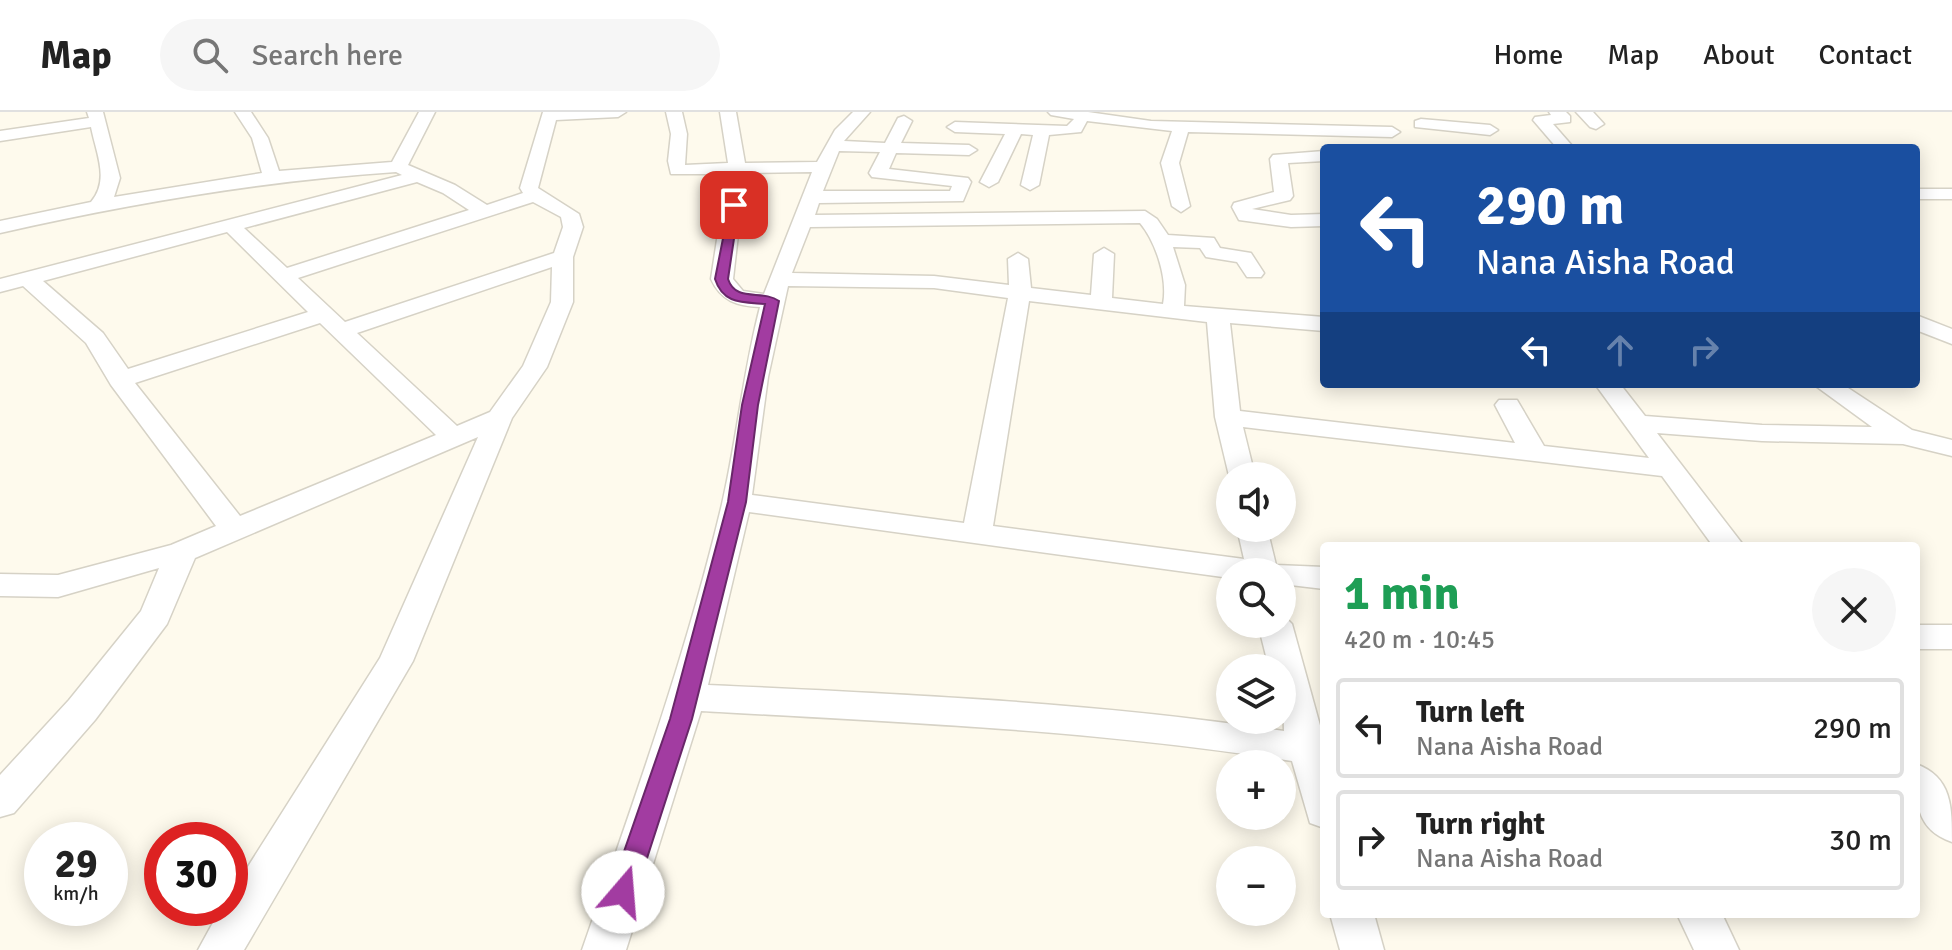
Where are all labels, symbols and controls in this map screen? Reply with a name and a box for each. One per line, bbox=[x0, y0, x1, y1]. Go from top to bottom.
search box bbox=[160, 19, 720, 91]
text: Map bbox=[40, 32, 112, 79]
icon: search bbox=[188, 33, 232, 77]
text: Search here bbox=[252, 37, 403, 74]
text: Home bbox=[1494, 38, 1563, 72]
text: Map bbox=[1607, 38, 1659, 72]
text: About bbox=[1703, 38, 1775, 72]
text: Contact bbox=[1819, 38, 1912, 72]
pin bbox=[700, 171, 768, 239]
text: 290 m bbox=[1476, 171, 1624, 240]
icon: left bbox=[1344, 176, 1448, 280]
icon: arrive bbox=[712, 183, 756, 227]
text: Nana Aisha Road bbox=[1476, 240, 1735, 285]
icon: left bbox=[1514, 328, 1558, 372]
icon: ahead bbox=[1598, 328, 1642, 372]
icon: right bbox=[1682, 328, 1726, 372]
map controls bbox=[1216, 462, 1296, 926]
button: sound bbox=[1216, 462, 1296, 542]
button: search bbox=[1216, 558, 1296, 638]
text: 1 min bbox=[1344, 564, 1460, 623]
button: close bbox=[1812, 568, 1896, 652]
text: 420 m · 10:45 bbox=[1344, 624, 1495, 656]
button: layers bbox=[1216, 654, 1296, 734]
text: Turn left bbox=[1416, 694, 1525, 731]
icon: left bbox=[1348, 706, 1392, 750]
text: 290 m bbox=[1813, 710, 1892, 747]
text: Nana Aisha Road bbox=[1416, 731, 1603, 763]
button: + bbox=[1216, 750, 1296, 830]
text: Turn right bbox=[1416, 806, 1545, 843]
icon: right bbox=[1348, 818, 1392, 862]
speed limit sign: 30 bbox=[144, 822, 248, 926]
text: 30 m bbox=[1829, 822, 1892, 859]
text: 29 bbox=[54, 839, 98, 889]
text: Nana Aisha Road bbox=[1416, 843, 1603, 875]
button: − bbox=[1216, 846, 1296, 926]
position arrow bbox=[581, 850, 665, 934]
text: km/h bbox=[53, 881, 99, 906]

